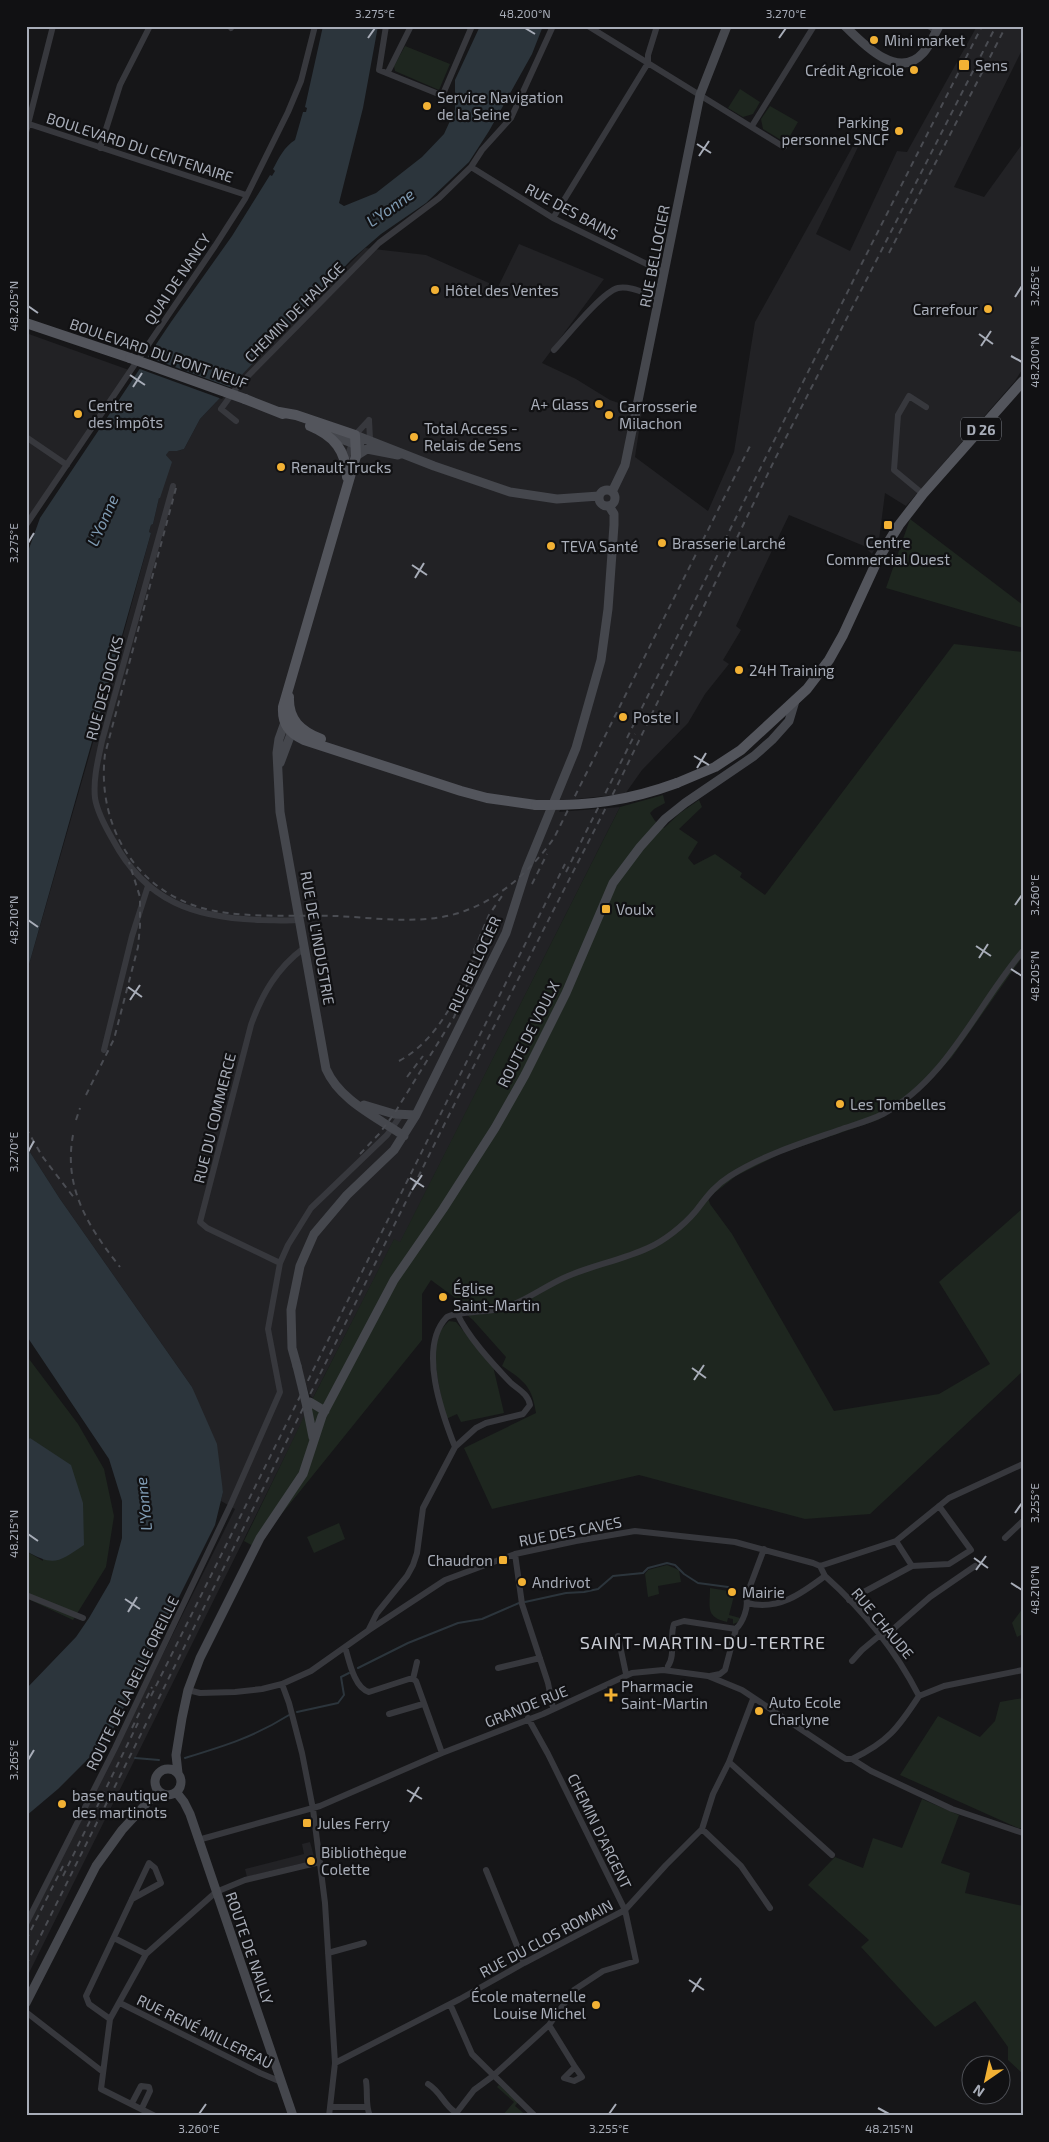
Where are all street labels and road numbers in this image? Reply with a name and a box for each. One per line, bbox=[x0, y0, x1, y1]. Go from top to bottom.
street label: BOULEVARD DU CENTENAIRE bbox=[44, 108, 236, 186]
street label: RUE DES BAINS bbox=[522, 179, 622, 243]
street label: RUE BELLOCIER bbox=[635, 203, 673, 309]
street label: QUAI DE NANCY bbox=[140, 230, 215, 328]
street label: CHEMIN DE HALAGE bbox=[240, 258, 348, 366]
street label: BOULEVARD DU PONT NEUF bbox=[67, 314, 251, 392]
road number: D 26 bbox=[961, 418, 1001, 440]
street label: RUE DES DOCKS bbox=[81, 634, 127, 742]
street label: RUE DE L'INDUSTRIE bbox=[297, 870, 339, 1006]
street label: RUE BELLOCIER bbox=[444, 913, 504, 1015]
street label: ROUTE DE VOULX bbox=[493, 978, 563, 1090]
street label: RUE DU COMMERCE bbox=[189, 1051, 239, 1185]
street label: RUE DES CAVES bbox=[517, 1512, 623, 1550]
street label: RUE CHAUDE bbox=[848, 1584, 918, 1662]
street label: ROUTE DE LA BELLE OREILLE bbox=[82, 1593, 182, 1773]
street label: GRANDE RUE bbox=[482, 1681, 570, 1731]
street label: CHEMIN D'ARGENT bbox=[564, 1770, 636, 1892]
street label: ROUTE DE NAILLY bbox=[222, 1889, 278, 2007]
street label: RUE DU CLOS ROMAIN bbox=[476, 1895, 616, 1981]
street label: RUE RENÉ MILLEREAU bbox=[134, 1990, 276, 2072]

